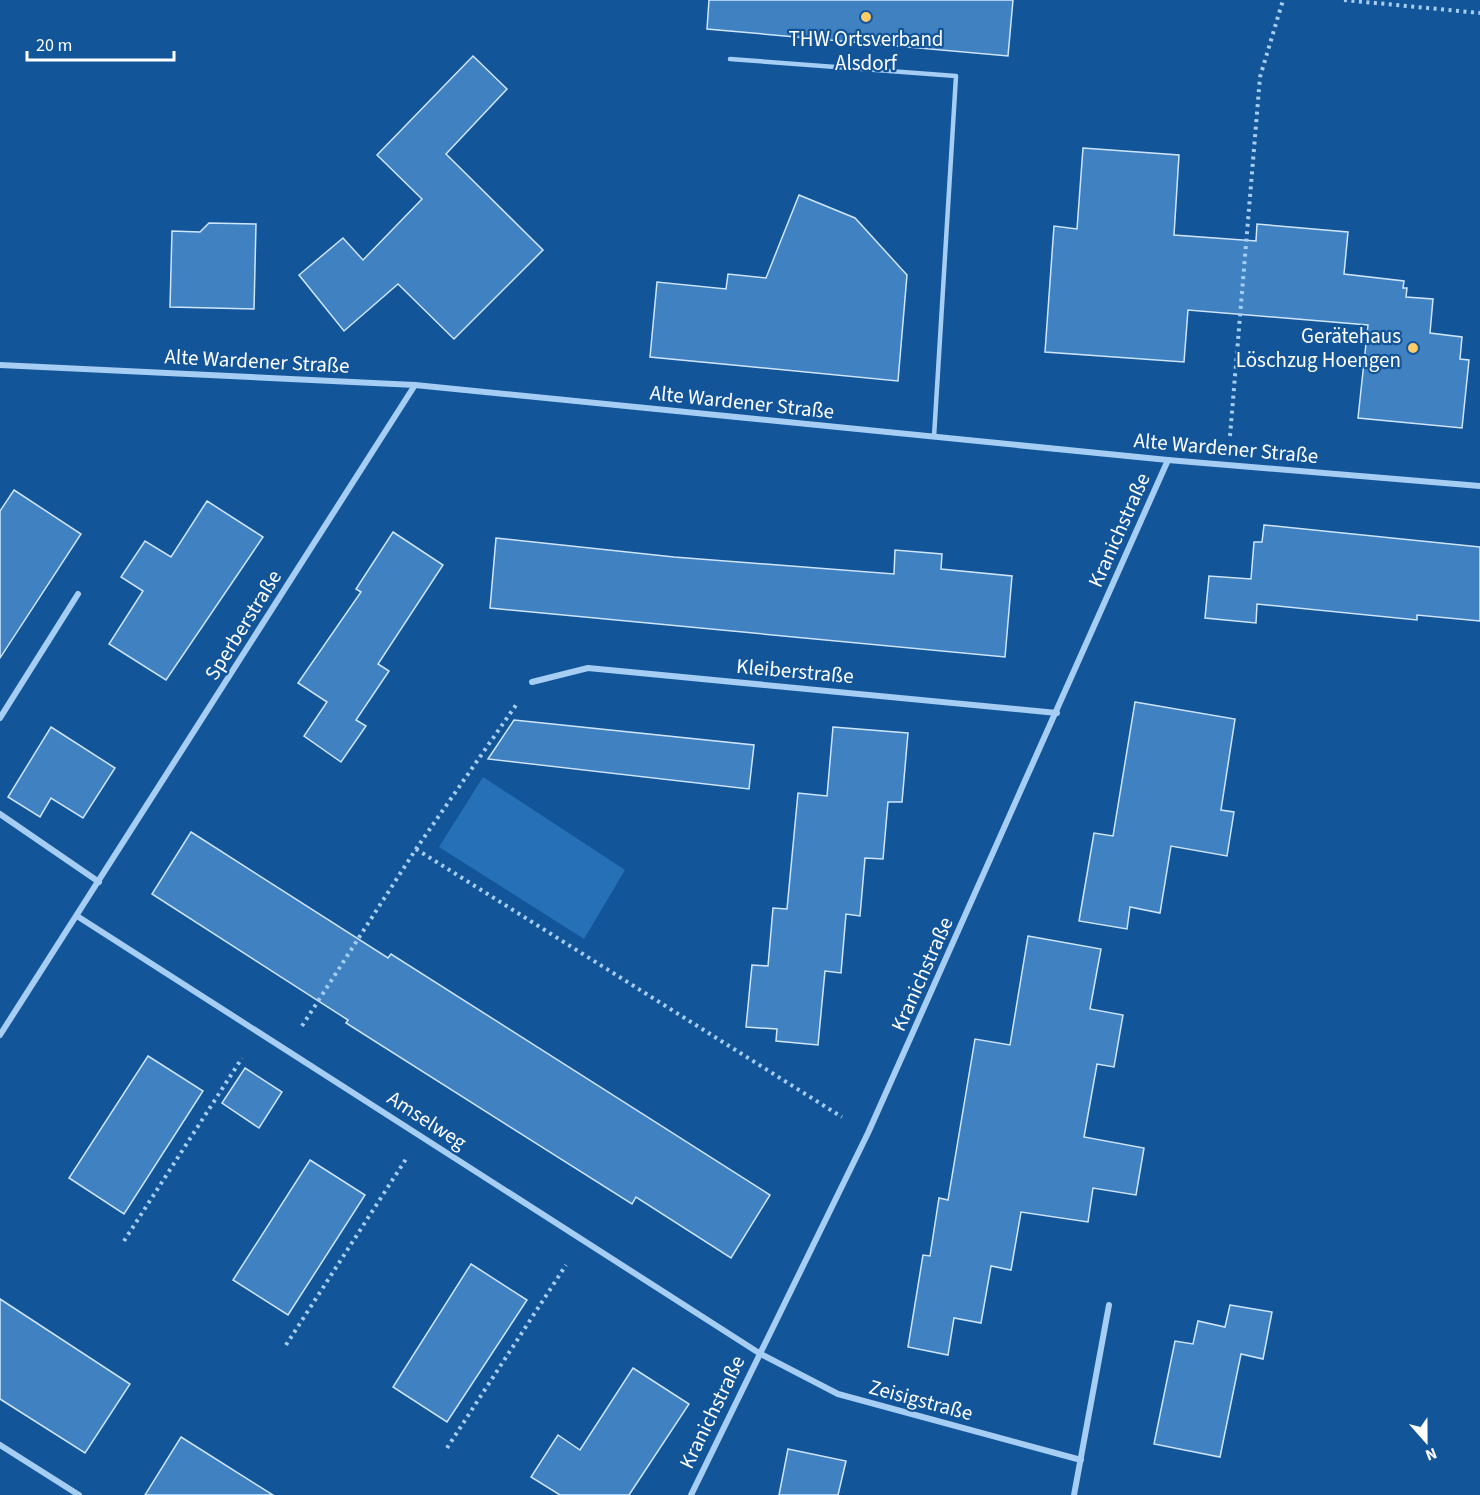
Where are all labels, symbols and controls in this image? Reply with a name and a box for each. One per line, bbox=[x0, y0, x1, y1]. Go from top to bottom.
marker: THW Ortsverband Alsdorf bbox=[859, 10, 873, 24]
scale bar bbox=[27, 24, 174, 62]
place label: THW Ortsverband Alsdorf bbox=[788, 24, 944, 78]
text: 20 m bbox=[36, 33, 72, 58]
place label: Gerätehaus Löschzug Hoengen bbox=[1236, 321, 1401, 375]
street label: Alte Wardener Straße bbox=[164, 341, 350, 381]
marker: Gerätehaus Löschzug Hoengen bbox=[1406, 341, 1420, 355]
street label: Alte Wardener Straße bbox=[648, 377, 836, 427]
street label: Alte Wardener Straße bbox=[1132, 425, 1320, 471]
street label: Kranichstraße bbox=[1080, 468, 1158, 592]
street label: Sperberstraße bbox=[197, 564, 289, 686]
street label: Kleiberstraße bbox=[735, 651, 855, 691]
street label: Kranichstraße bbox=[883, 912, 961, 1036]
street label: Amselweg bbox=[381, 1083, 473, 1157]
street label: Kranichstraße bbox=[672, 1350, 752, 1474]
street label: Zeisigstraße bbox=[866, 1372, 976, 1428]
north arrow bbox=[1396, 1411, 1456, 1471]
text: N bbox=[1422, 1442, 1440, 1466]

